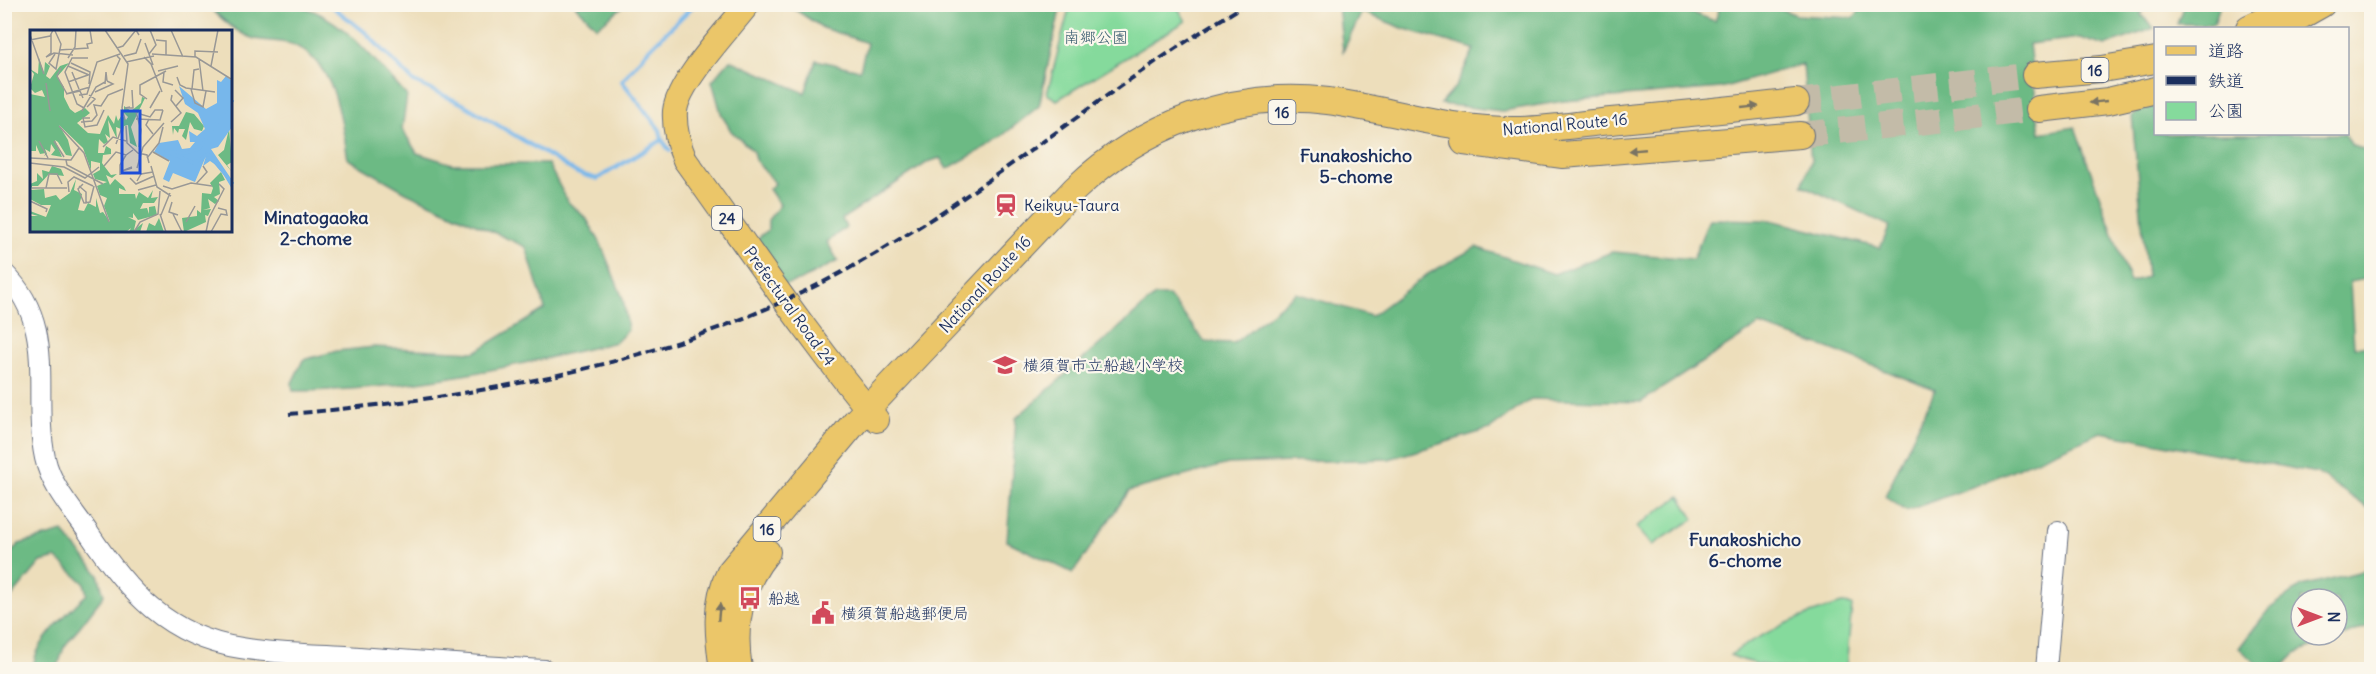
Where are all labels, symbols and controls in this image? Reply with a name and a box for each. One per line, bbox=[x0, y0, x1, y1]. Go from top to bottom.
park label: 南郷公園 bbox=[1064, 27, 1128, 47]
legend bbox=[2154, 27, 2349, 135]
inset map bbox=[30, 30, 232, 232]
text: 道路 bbox=[2208, 39, 2244, 62]
road number: 16 bbox=[2082, 58, 2108, 82]
text: 鉄道 bbox=[2208, 69, 2244, 92]
one-way arrow bbox=[2089, 98, 2108, 107]
text: 公園 bbox=[2208, 99, 2244, 122]
road number: 16 bbox=[1268, 100, 1296, 124]
one-way arrow bbox=[1741, 102, 1760, 112]
street label: National Route 16 bbox=[1502, 109, 1628, 139]
district label: Funakoshicho 5-chome bbox=[1300, 144, 1412, 188]
one-way arrow bbox=[1628, 145, 1647, 155]
station icon: Keikyu-Taura bbox=[993, 192, 1019, 218]
place label: Keikyu-Taura bbox=[1024, 195, 1119, 215]
district label: Minatogaoka 2-chome bbox=[263, 206, 369, 250]
road number: 24 bbox=[712, 206, 742, 230]
street label: National Route 16 bbox=[935, 231, 1035, 337]
street label: Prefectural Road 24 bbox=[740, 242, 840, 370]
school or university icon: 横須賀市立船越小学校 bbox=[992, 352, 1018, 378]
place label: 横須賀市立船越小学校 bbox=[1023, 355, 1183, 375]
road number: 16 bbox=[754, 517, 780, 541]
district label: Funakoshicho 6-chome bbox=[1689, 528, 1801, 572]
bus stop icon: 船越 bbox=[737, 585, 763, 611]
north arrow bbox=[2289, 587, 2349, 647]
place label: 船越 bbox=[768, 588, 800, 608]
public building icon: 横須賀船越郵便局 bbox=[810, 600, 836, 626]
one-way arrow bbox=[714, 602, 724, 621]
place label: 横須賀船越郵便局 bbox=[841, 603, 969, 623]
text: N bbox=[2324, 611, 2344, 623]

